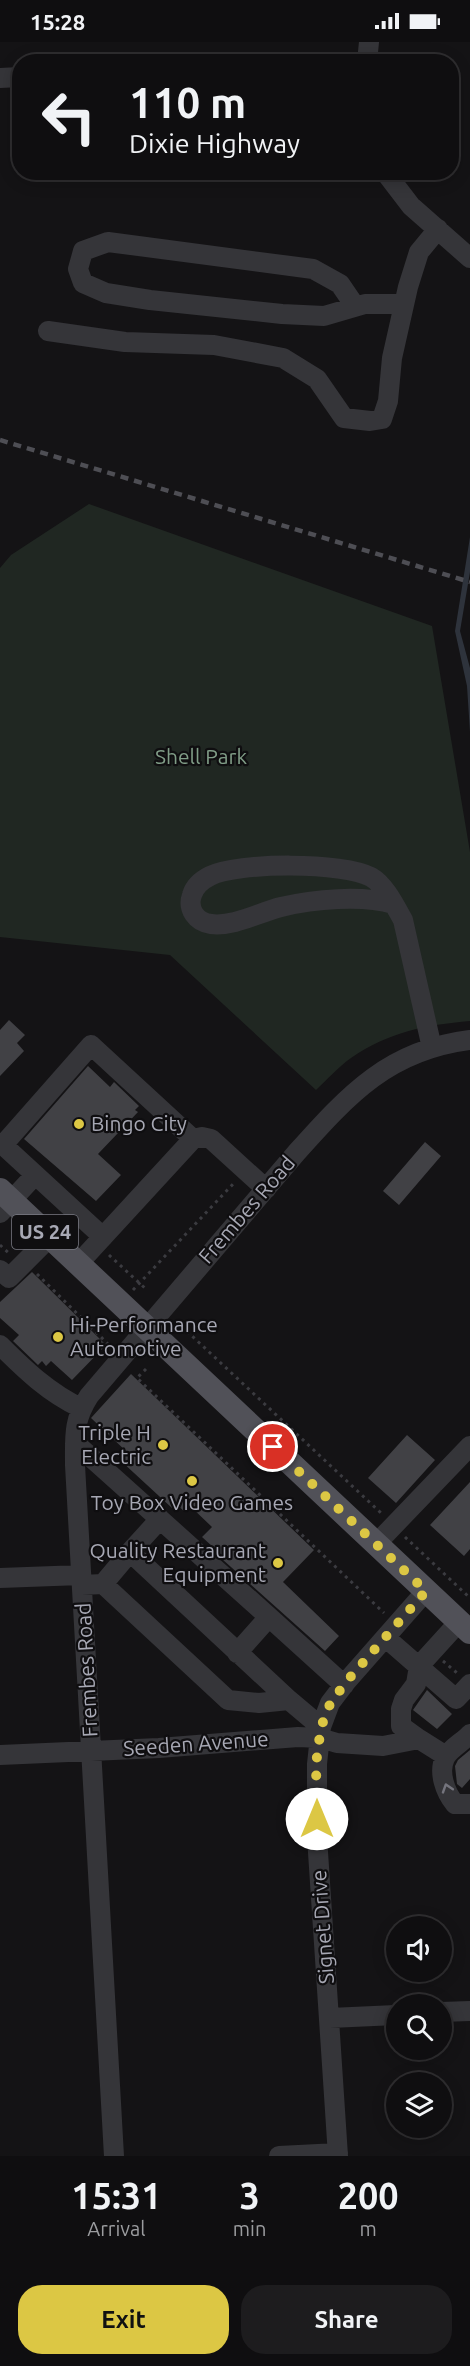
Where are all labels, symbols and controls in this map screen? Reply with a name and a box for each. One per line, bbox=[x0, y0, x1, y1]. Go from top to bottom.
text: 15:28 bbox=[30, 9, 85, 34]
icon: left bbox=[30, 78, 108, 156]
text: 110 m bbox=[129, 79, 246, 126]
text: Dixie Highway bbox=[129, 128, 300, 158]
park label: Shell Park bbox=[155, 744, 247, 768]
place label: Bingo City bbox=[91, 1111, 187, 1135]
marker: Bingo City bbox=[72, 1117, 86, 1131]
street label: Frembes Road bbox=[193, 1151, 299, 1268]
road number: US 24 bbox=[12, 1215, 78, 1249]
place label: Hi-Performance Automotive bbox=[70, 1312, 218, 1360]
marker: Hi-Performance Automotive bbox=[51, 1330, 65, 1344]
place label: Triple H Electric bbox=[78, 1420, 151, 1468]
pin bbox=[247, 1421, 298, 1472]
icon: arrive bbox=[256, 1430, 289, 1463]
marker: Triple H Electric bbox=[156, 1438, 170, 1452]
marker: Toy Box Video Games bbox=[185, 1474, 199, 1488]
place label: Toy Box Video Games bbox=[91, 1490, 293, 1514]
place label: Quality Restaurant Equipment bbox=[89, 1538, 266, 1586]
marker: Quality Restaurant Equipment bbox=[271, 1556, 285, 1570]
street label: Frembes Road bbox=[70, 1602, 102, 1738]
street label: Seeden Avenue bbox=[122, 1726, 269, 1760]
one-way arrow bbox=[442, 1783, 454, 1794]
position arrow bbox=[285, 1787, 349, 1851]
street label: Signet Drive bbox=[306, 1869, 338, 1985]
map controls bbox=[386, 1916, 452, 2138]
button: sound bbox=[386, 1916, 452, 1982]
button: search bbox=[386, 1994, 452, 2060]
button: layers bbox=[386, 2072, 452, 2138]
text: 15:31 bbox=[71, 2175, 161, 2216]
text: 3 bbox=[239, 2175, 260, 2216]
text: 200 bbox=[338, 2175, 399, 2216]
text: Arrival bbox=[87, 2217, 146, 2240]
text: min bbox=[233, 2217, 266, 2240]
text: m bbox=[360, 2217, 377, 2240]
button: Exit bbox=[18, 2285, 229, 2354]
button: Share bbox=[241, 2285, 452, 2354]

